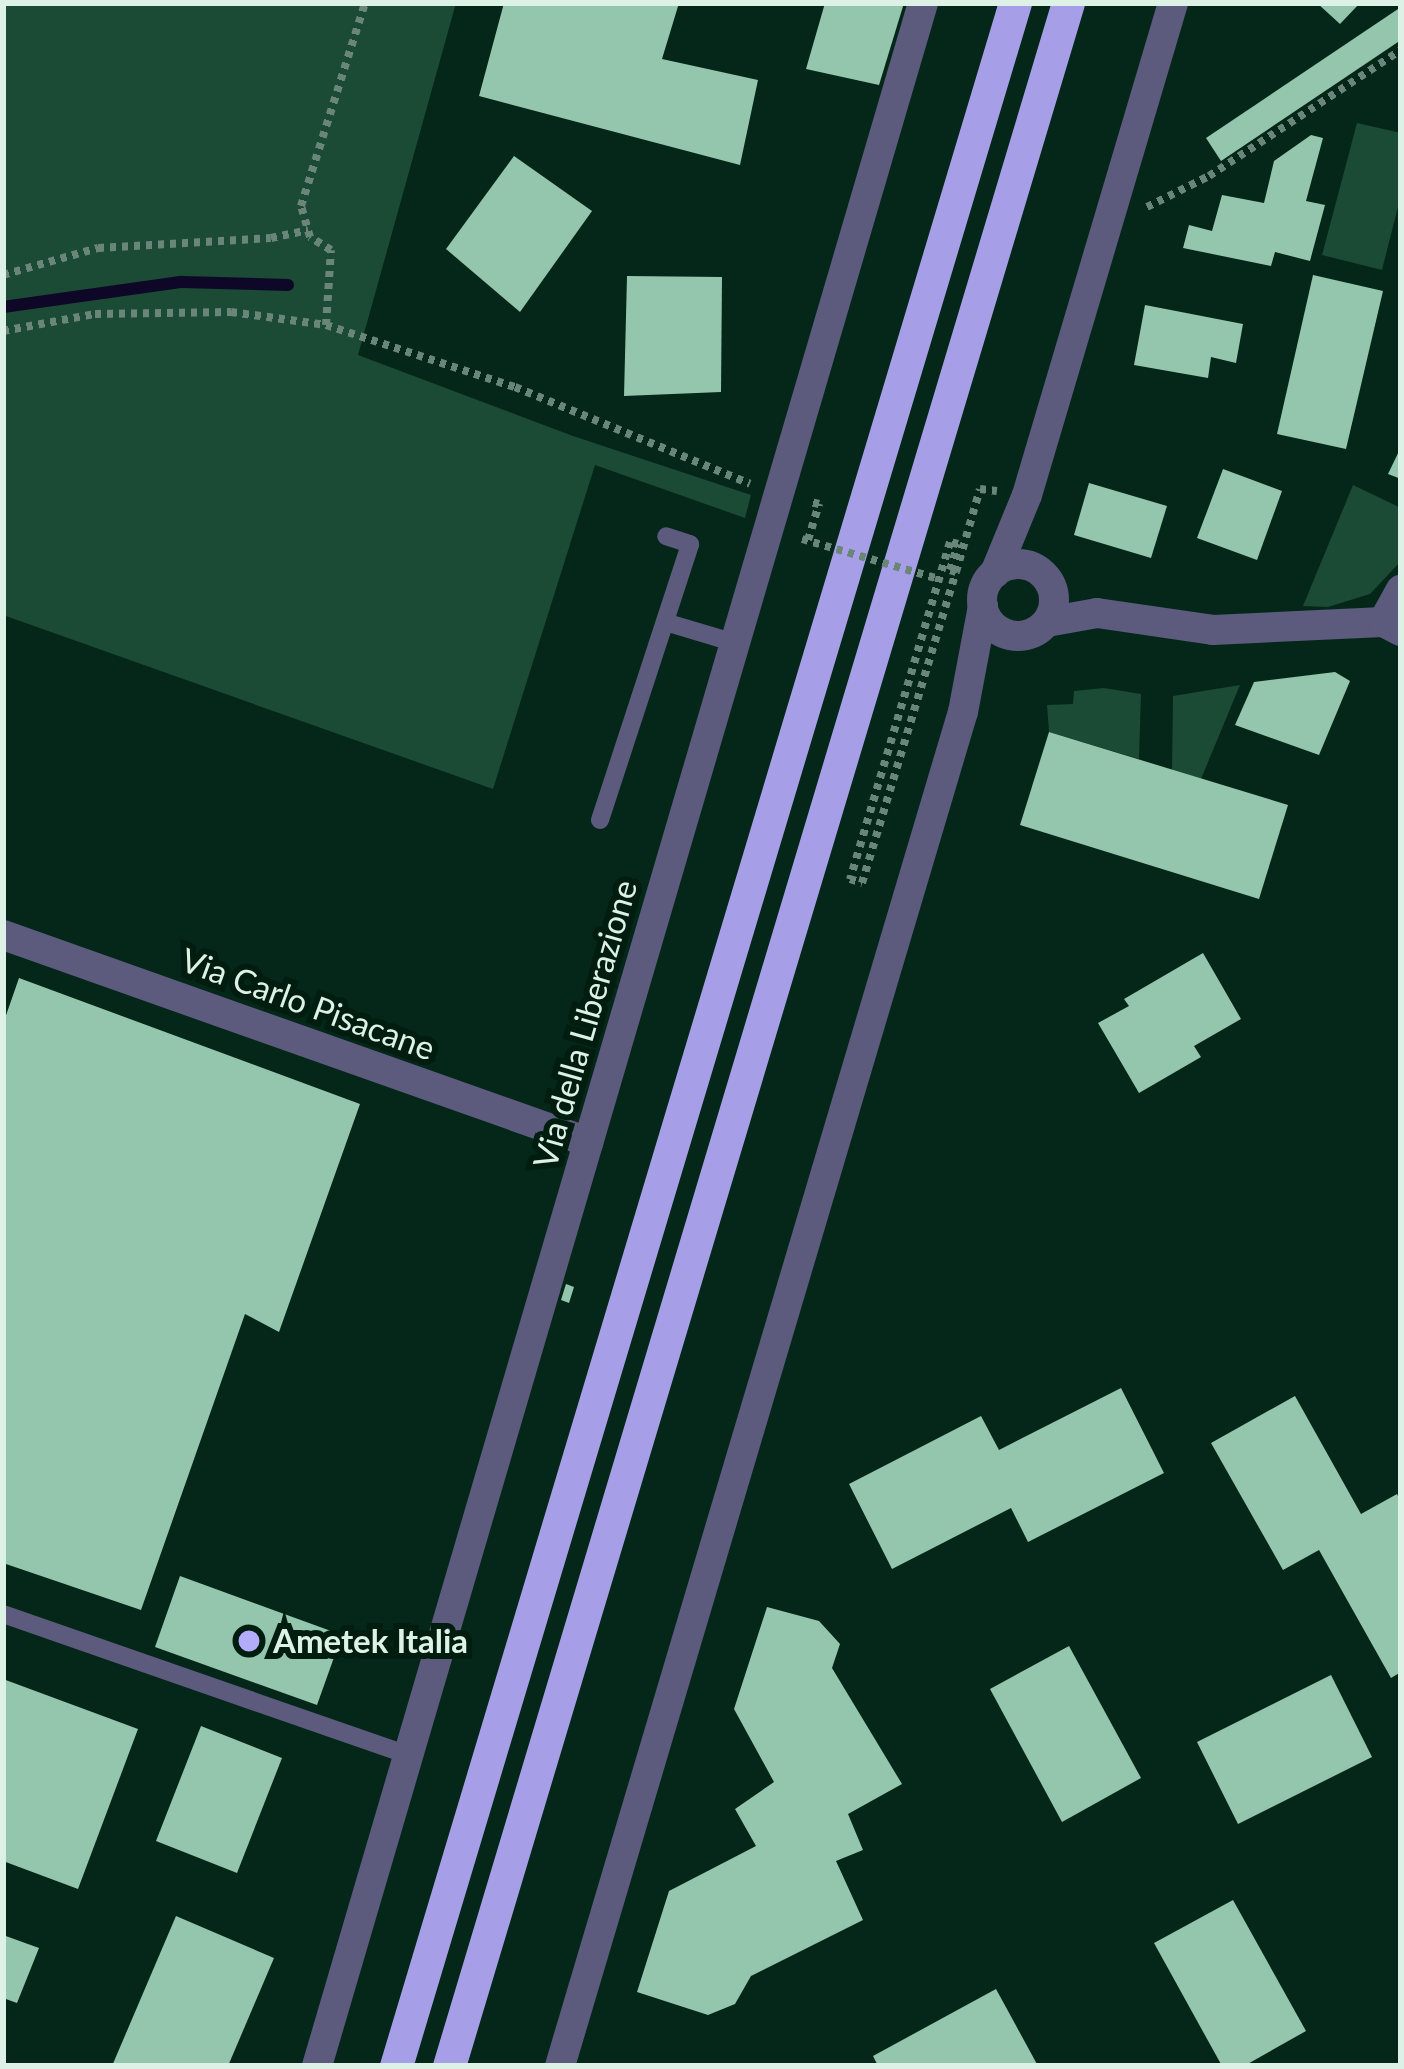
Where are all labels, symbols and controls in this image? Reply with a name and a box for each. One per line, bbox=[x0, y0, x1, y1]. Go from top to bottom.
street label: Via della Liberazione bbox=[525, 875, 645, 1173]
street label: Via Carlo Pisacane bbox=[176, 940, 440, 1068]
place label: Ametek Italia bbox=[273, 1621, 468, 1661]
marker: Ametek Italia bbox=[236, 1628, 262, 1654]

